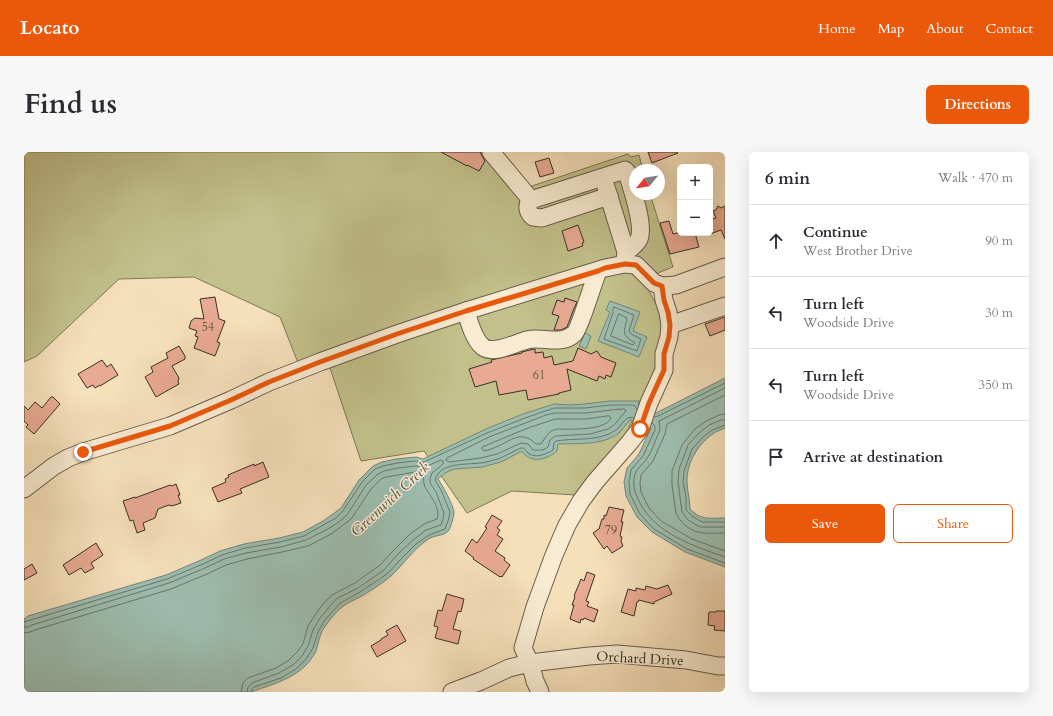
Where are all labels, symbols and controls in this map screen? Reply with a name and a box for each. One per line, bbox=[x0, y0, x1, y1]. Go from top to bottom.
text: Locato bbox=[20, 15, 79, 41]
text: Home bbox=[818, 19, 856, 38]
text: Map bbox=[878, 19, 904, 38]
text: About bbox=[926, 19, 963, 38]
text: Contact bbox=[985, 19, 1033, 38]
text: Find us bbox=[24, 85, 117, 123]
button: Directions bbox=[926, 85, 1029, 124]
north arrow bbox=[629, 164, 665, 200]
map controls bbox=[677, 164, 713, 236]
button: + bbox=[677, 164, 713, 200]
text: 6 min bbox=[765, 167, 810, 190]
text: Walk · 470 m bbox=[938, 169, 1013, 187]
button: − bbox=[677, 200, 713, 236]
text: Continue bbox=[803, 222, 868, 242]
icon: ahead bbox=[765, 230, 787, 252]
text: 90 m bbox=[985, 232, 1013, 250]
text: West Brother Drive bbox=[803, 242, 913, 260]
text: Turn left bbox=[803, 294, 864, 314]
icon: left bbox=[765, 302, 787, 324]
text: 30 m bbox=[985, 304, 1013, 322]
text: Woodside Drive bbox=[803, 314, 894, 332]
house number: 54 bbox=[202, 319, 214, 335]
text: Turn left bbox=[803, 366, 864, 386]
house number: 61 bbox=[533, 367, 545, 383]
icon: left bbox=[765, 374, 787, 396]
text: 350 m bbox=[979, 376, 1013, 394]
text: Woodside Drive bbox=[803, 386, 894, 404]
route start bbox=[631, 420, 649, 438]
route end bbox=[74, 443, 92, 461]
icon: arrive bbox=[765, 446, 787, 468]
text: Arrive at destination bbox=[803, 447, 943, 467]
water label: Greenwich Creek bbox=[346, 457, 434, 541]
button: Save bbox=[765, 504, 885, 543]
button: Share bbox=[893, 504, 1013, 543]
house number: 79 bbox=[605, 522, 617, 538]
street label: Orchard Drive bbox=[596, 647, 684, 670]

